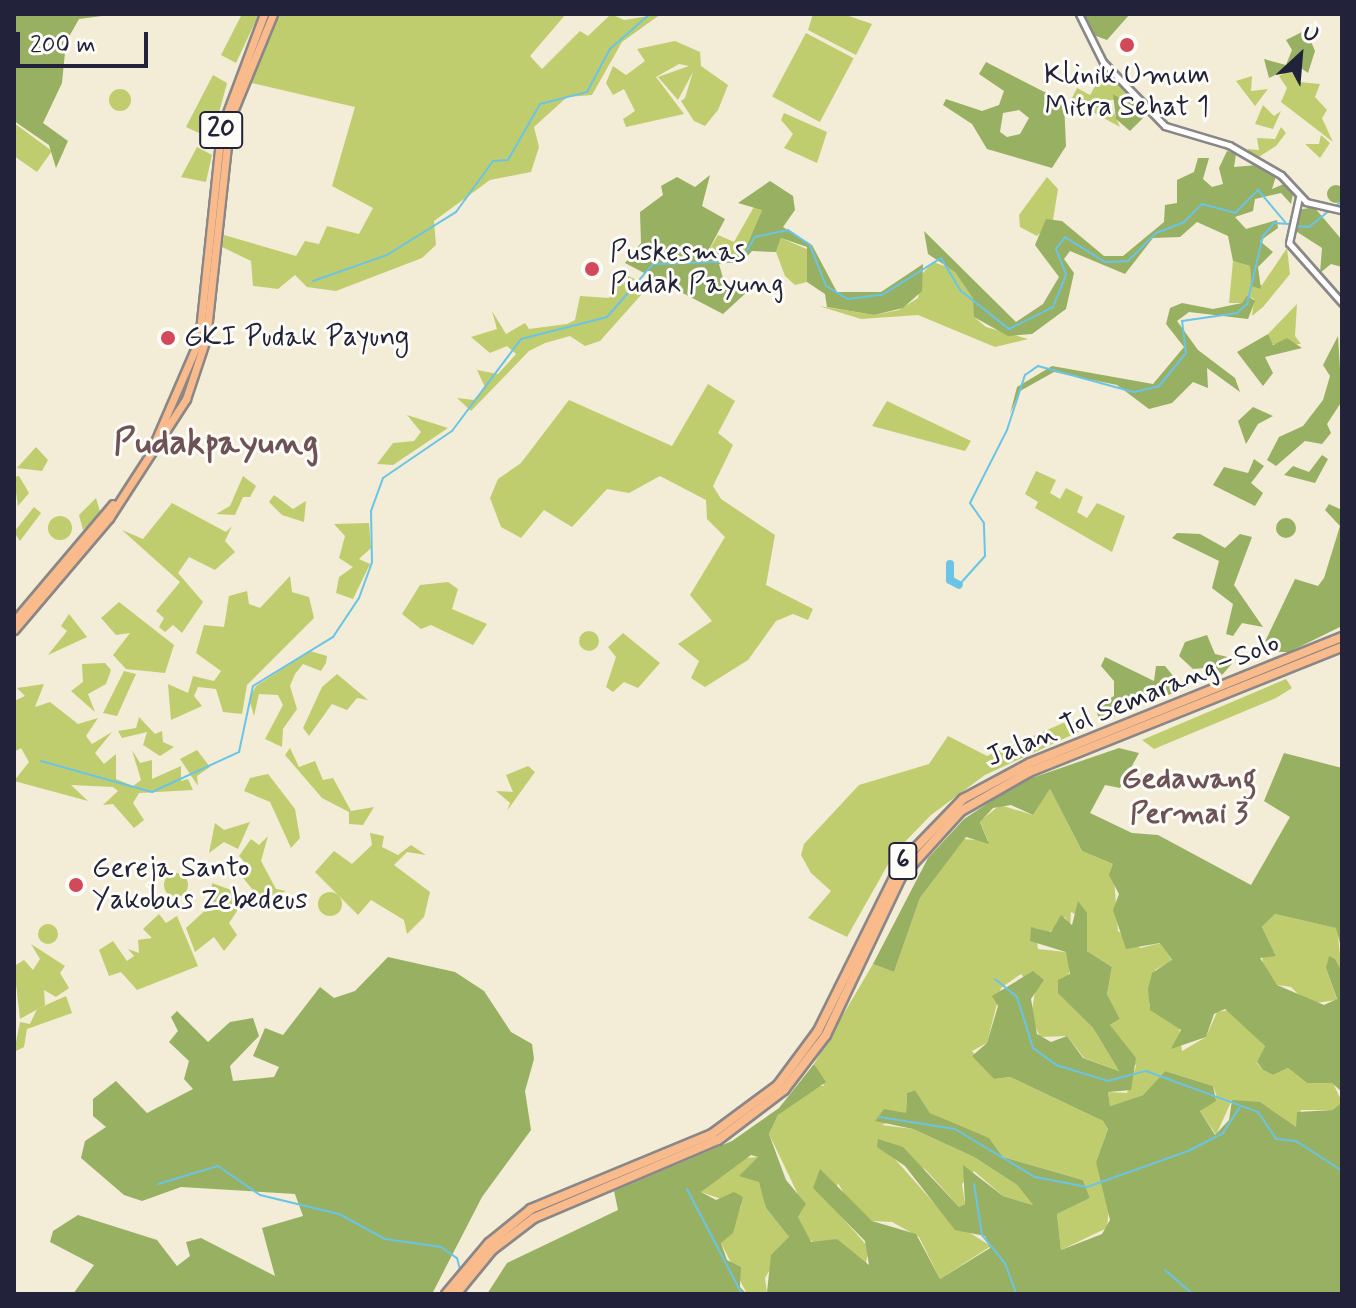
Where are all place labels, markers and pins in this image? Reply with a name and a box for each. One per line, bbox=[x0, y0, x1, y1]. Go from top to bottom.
marker: Klinik Umum Mitra Sehat 1 bbox=[1116, 34, 1138, 56]
place label: Klinik Umum Mitra Sehat 1 bbox=[1045, 59, 1209, 125]
place label: Puskesmas Pudak Payung bbox=[610, 236, 777, 302]
marker: Puskesmas Pudak Payung bbox=[581, 258, 603, 280]
place label: GKI Pudak Payung bbox=[184, 321, 411, 355]
marker: GKI Pudak Payung bbox=[159, 329, 177, 347]
place label: Gereja Santo Yakobus Zebedeus bbox=[92, 852, 311, 918]
marker: Gereja Santo Yakobus Zebedeus bbox=[67, 876, 85, 894]

